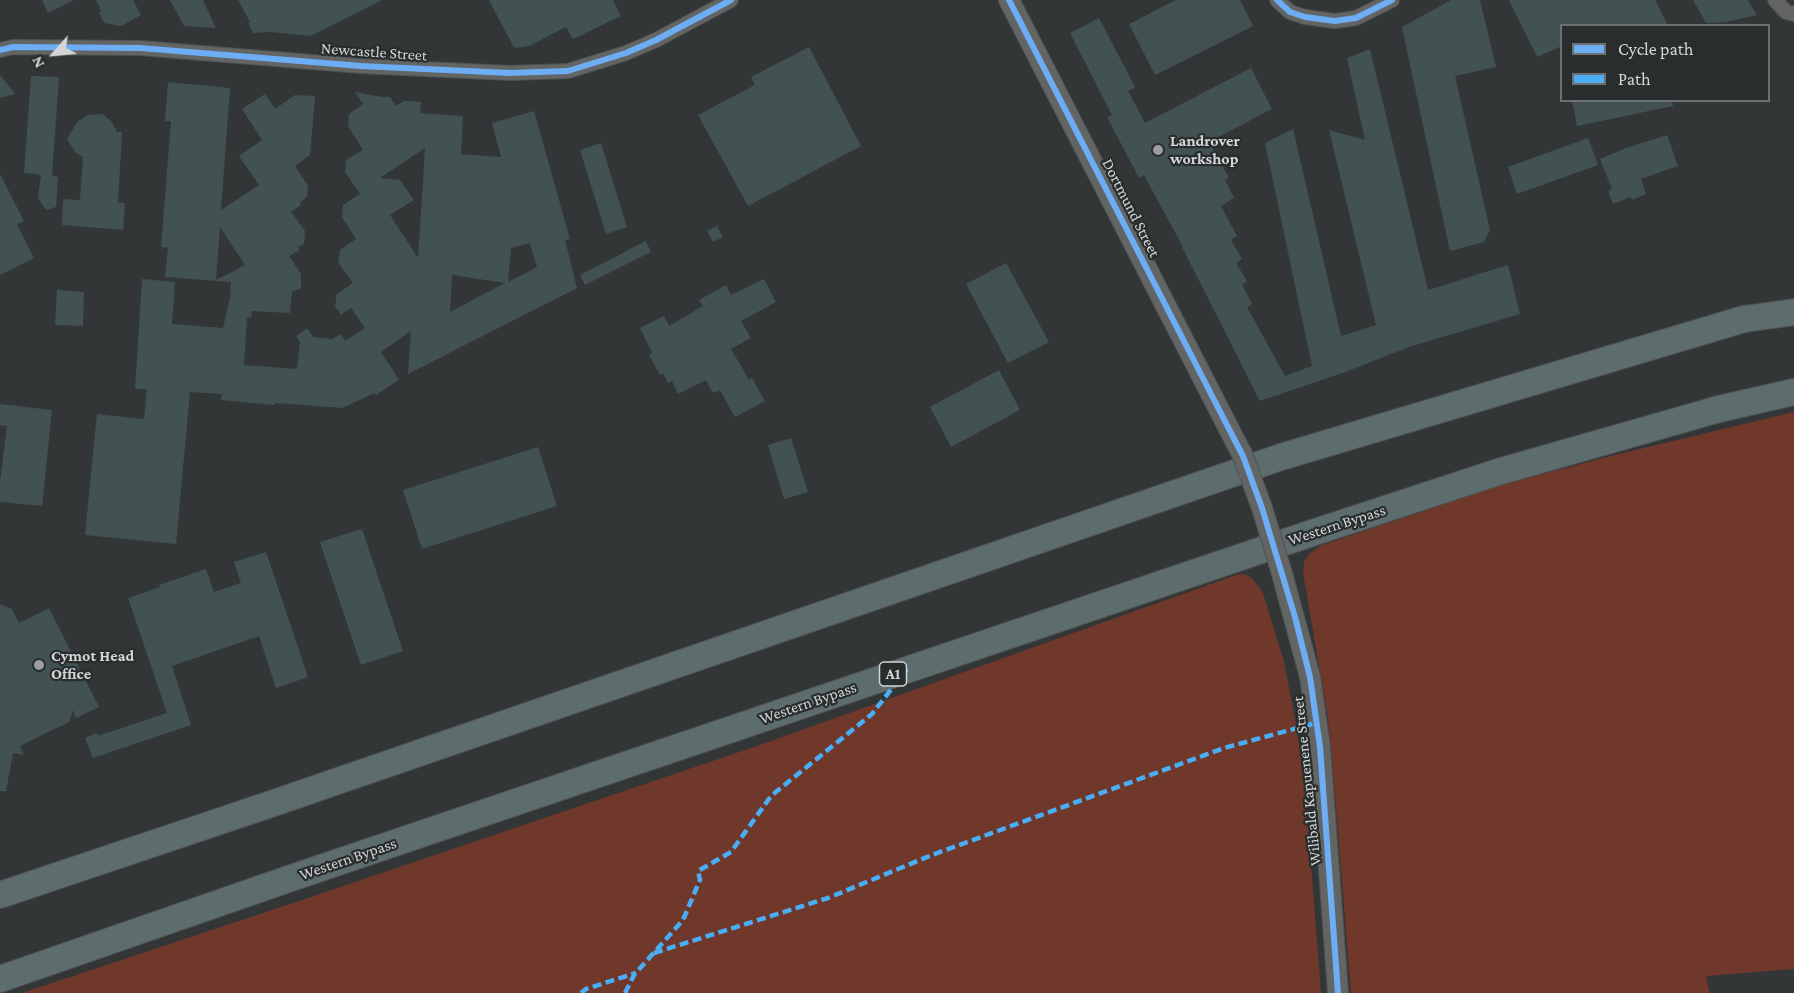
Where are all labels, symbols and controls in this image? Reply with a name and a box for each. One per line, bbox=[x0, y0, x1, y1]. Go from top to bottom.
north arrow bbox=[24, 24, 84, 84]
legend bbox=[1560, 24, 1770, 102]
street label: Newcastle Street bbox=[320, 39, 428, 65]
text: Cycle path bbox=[1618, 39, 1693, 59]
text: N bbox=[27, 54, 48, 71]
text: Path bbox=[1618, 69, 1651, 89]
place label: Landrover workshop bbox=[1170, 131, 1240, 169]
marker: Landrover workshop bbox=[1151, 143, 1165, 157]
street label: Dortmund Street bbox=[1098, 155, 1164, 261]
street label: Western Bypass bbox=[1286, 500, 1388, 550]
place label: Cymot Head Office bbox=[51, 646, 134, 684]
marker: Cymot Head Office bbox=[32, 658, 46, 672]
road number: A1 bbox=[880, 662, 906, 686]
street label: Western Bypass bbox=[757, 677, 859, 729]
street label: Wilibald Kapuenene Street bbox=[1289, 695, 1325, 867]
street label: Western Bypass bbox=[297, 833, 399, 885]

